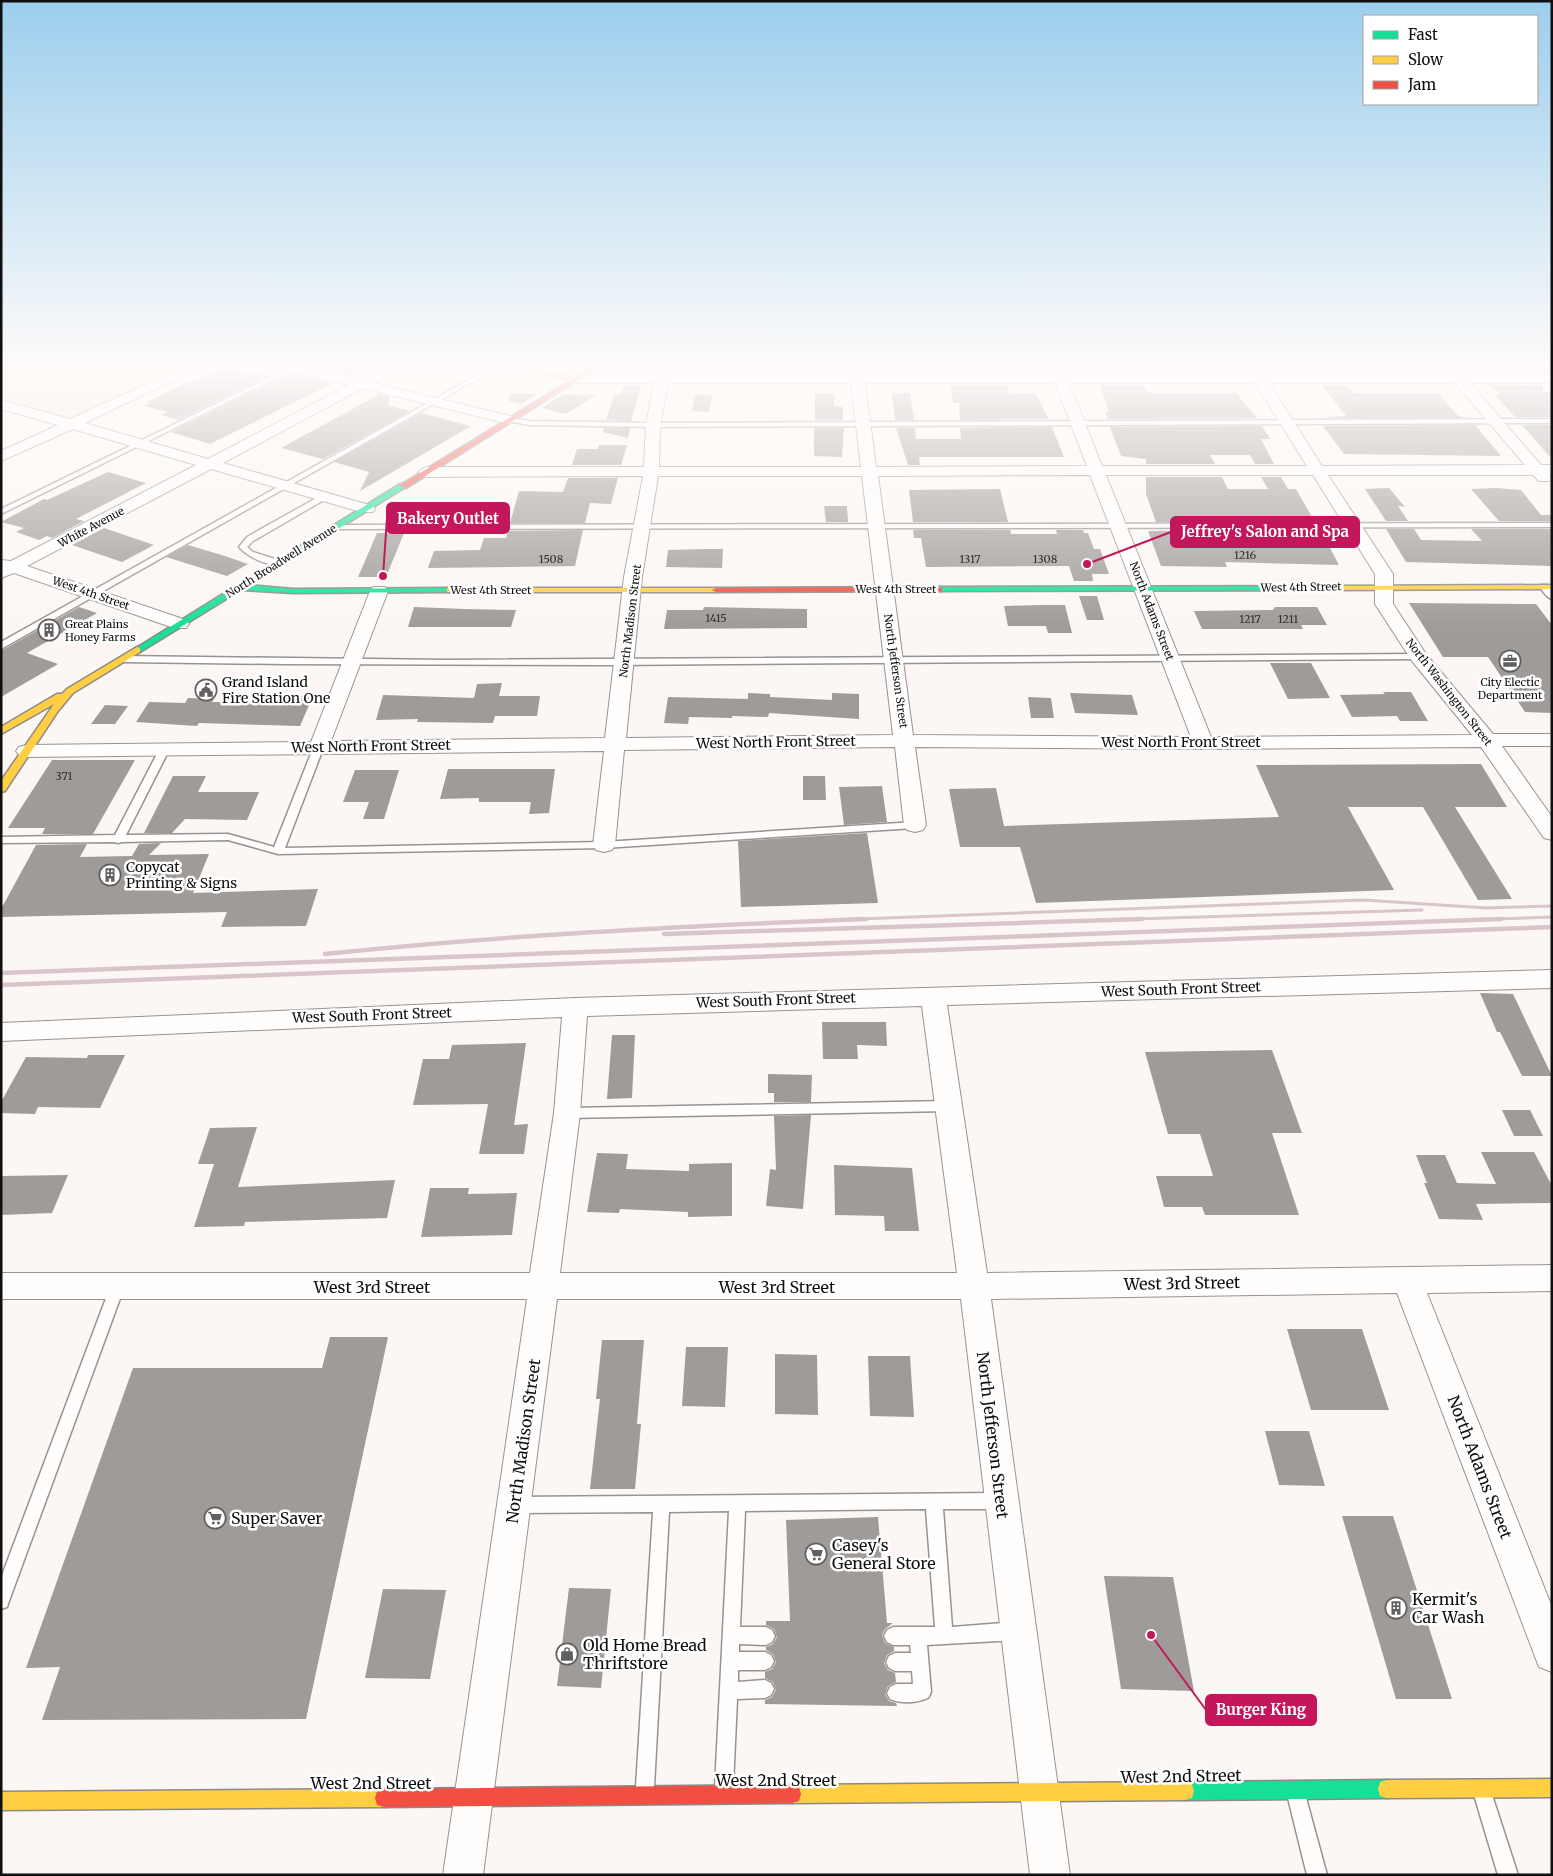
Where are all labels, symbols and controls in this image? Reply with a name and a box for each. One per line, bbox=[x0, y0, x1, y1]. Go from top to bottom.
legend bbox=[1363, 15, 1538, 105]
text: Fast bbox=[1408, 25, 1438, 44]
text: Slow bbox=[1408, 50, 1443, 69]
text: Jam bbox=[1407, 75, 1436, 94]
callout: Bakery Outlet bbox=[387, 503, 509, 533]
street label: White Avenue bbox=[55, 504, 127, 551]
text: Bakery Outlet bbox=[397, 509, 499, 528]
callout: Jeffrey's Salon and Spa bbox=[1171, 517, 1359, 547]
street label: North Broadwell Avenue bbox=[223, 521, 339, 601]
text: Jeffrey's Salon and Spa bbox=[1180, 522, 1350, 541]
house number: 1216 bbox=[1234, 548, 1256, 562]
house number: 1508 bbox=[539, 552, 564, 566]
house number: 1317 bbox=[959, 552, 981, 566]
house number: 1308 bbox=[1033, 552, 1058, 566]
street label: North Adams Street bbox=[1127, 560, 1178, 663]
street label: North Madison Street bbox=[616, 563, 644, 678]
street label: West 4th Street bbox=[50, 573, 132, 613]
street label: West 4th Street bbox=[1259, 579, 1342, 595]
street label: West 4th Street bbox=[855, 582, 937, 596]
street label: West 4th Street bbox=[450, 583, 532, 597]
house number: 1415 bbox=[705, 611, 727, 625]
house number: 1217 bbox=[1239, 612, 1261, 626]
house number: 1211 bbox=[1278, 612, 1298, 626]
street label: North Jefferson Street bbox=[881, 613, 911, 730]
place label: Great Plains Honey Farms bbox=[65, 617, 136, 644]
building icon: Great Plains Honey Farms bbox=[37, 618, 61, 642]
street label: North Washington Street bbox=[1403, 636, 1496, 749]
office icon: City Electic Department bbox=[1498, 649, 1522, 673]
place label: Grand Island Fire Station One bbox=[222, 673, 330, 707]
place label: City Electic Department bbox=[1478, 675, 1543, 702]
public building icon: Grand Island Fire Station One bbox=[194, 678, 218, 702]
street label: West North Front Street bbox=[695, 732, 856, 752]
street label: West North Front Street bbox=[1100, 733, 1261, 751]
street label: West North Front Street bbox=[290, 736, 451, 756]
house number: 371 bbox=[56, 769, 72, 783]
place label: Copycat Printing & Signs bbox=[126, 858, 237, 892]
building icon: Copycat Printing & Signs bbox=[98, 863, 122, 887]
street label: West South Front Street bbox=[1100, 977, 1262, 1001]
street label: West South Front Street bbox=[695, 988, 857, 1012]
street label: West South Front Street bbox=[291, 1003, 453, 1027]
street label: West 3rd Street bbox=[1123, 1272, 1241, 1294]
street label: West 3rd Street bbox=[313, 1277, 431, 1297]
street label: West 3rd Street bbox=[718, 1277, 836, 1297]
street label: North Jefferson Street bbox=[973, 1350, 1013, 1520]
street label: North Madison Street bbox=[502, 1357, 545, 1525]
street label: North Adams Street bbox=[1443, 1392, 1517, 1542]
supermarket icon: Super Saver bbox=[203, 1506, 227, 1530]
place label: Super Saver bbox=[231, 1508, 322, 1528]
place label: Casey's General Store bbox=[832, 1535, 936, 1573]
supermarket icon: Casey's General Store bbox=[804, 1542, 828, 1566]
place label: Kermit's Car Wash bbox=[1412, 1589, 1485, 1627]
building icon: Kermit's Car Wash bbox=[1384, 1596, 1408, 1620]
place label: Old Home Bread Thriftstore bbox=[583, 1635, 707, 1673]
shop icon: Old Home Bread Thriftstore bbox=[555, 1642, 579, 1666]
callout: Burger King bbox=[1206, 1695, 1316, 1725]
text: Burger King bbox=[1216, 1700, 1307, 1719]
street label: West 2nd Street bbox=[1119, 1765, 1242, 1787]
street label: West 2nd Street bbox=[715, 1770, 837, 1790]
street label: West 2nd Street bbox=[310, 1773, 432, 1793]

